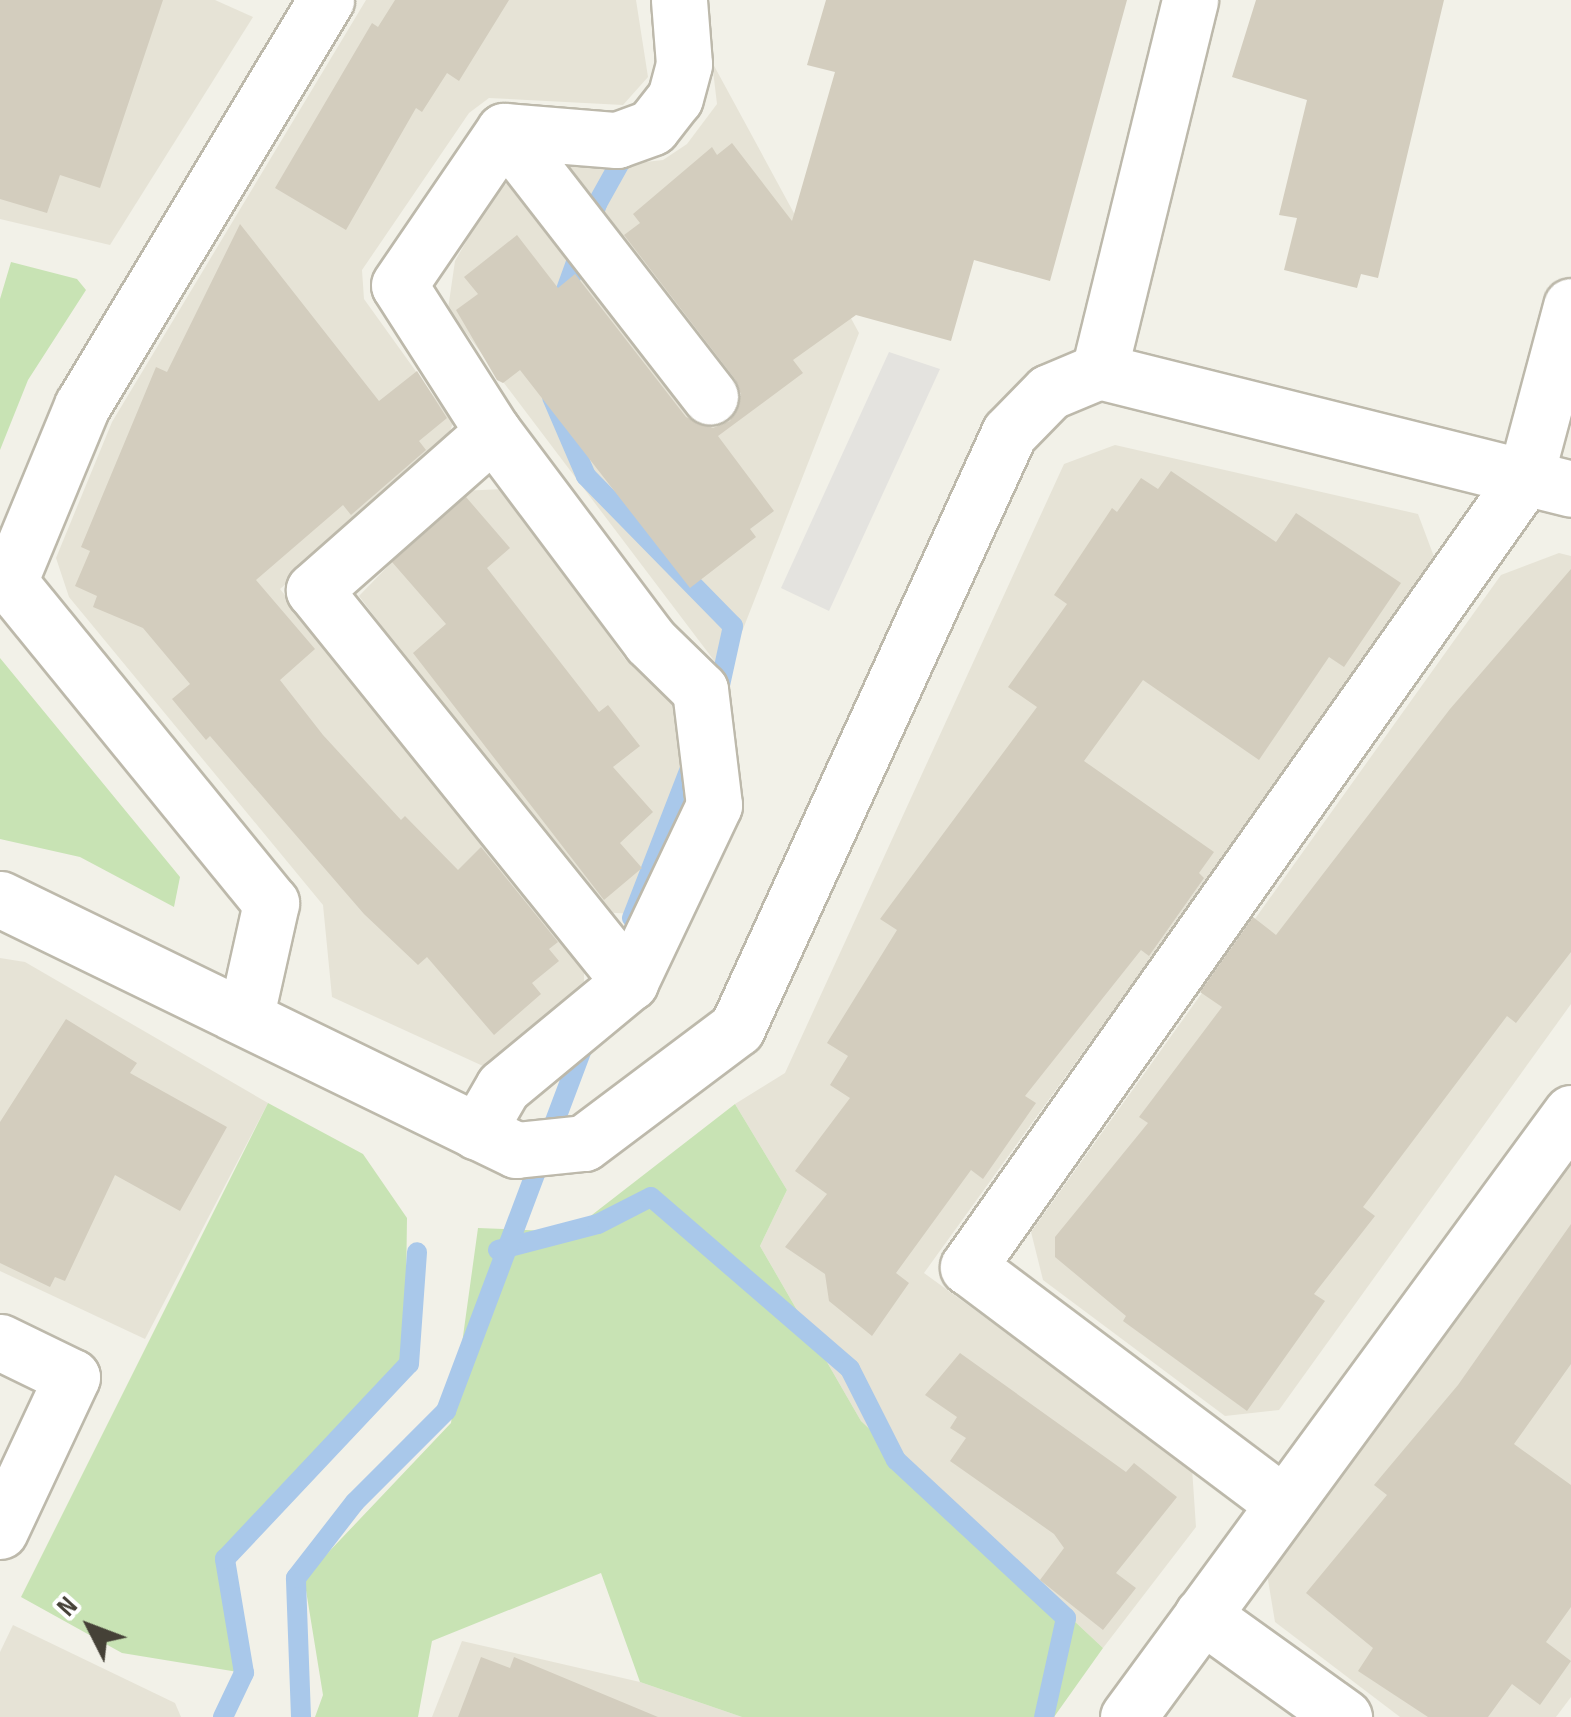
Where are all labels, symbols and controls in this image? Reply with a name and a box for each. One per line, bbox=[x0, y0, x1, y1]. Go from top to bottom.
north arrow bbox=[40, 1577, 140, 1677]
text: N bbox=[50, 1590, 85, 1623]

